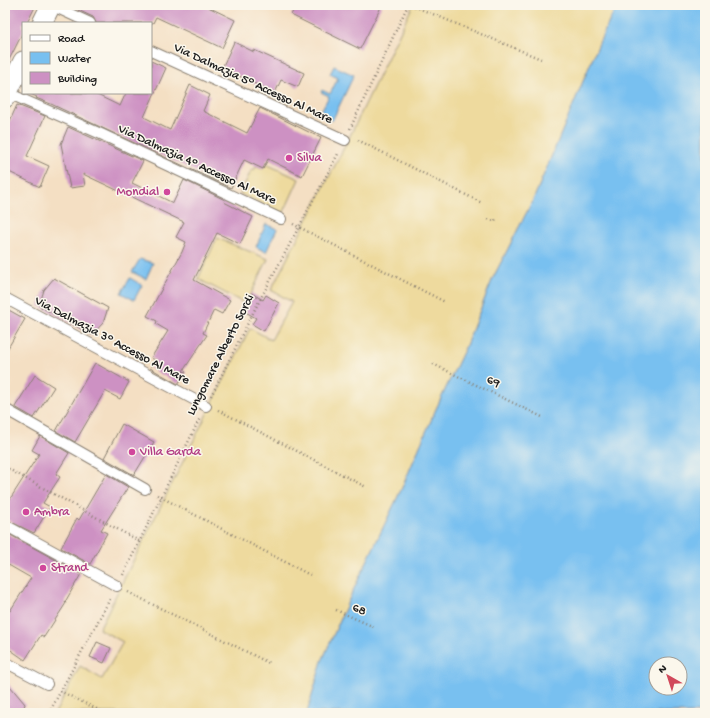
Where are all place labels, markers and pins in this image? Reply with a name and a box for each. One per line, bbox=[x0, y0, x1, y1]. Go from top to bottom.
place label: Silva bbox=[297, 151, 322, 166]
marker: Silva bbox=[284, 153, 294, 163]
place label: Mondial bbox=[117, 185, 159, 200]
marker: Mondial bbox=[162, 187, 172, 197]
place label: Villa Garda bbox=[139, 445, 202, 460]
marker: Villa Garda bbox=[127, 447, 137, 457]
place label: Ambra bbox=[34, 505, 70, 520]
marker: Ambra bbox=[21, 507, 31, 517]
place label: Strand bbox=[51, 561, 89, 576]
marker: Strand bbox=[38, 563, 48, 573]

